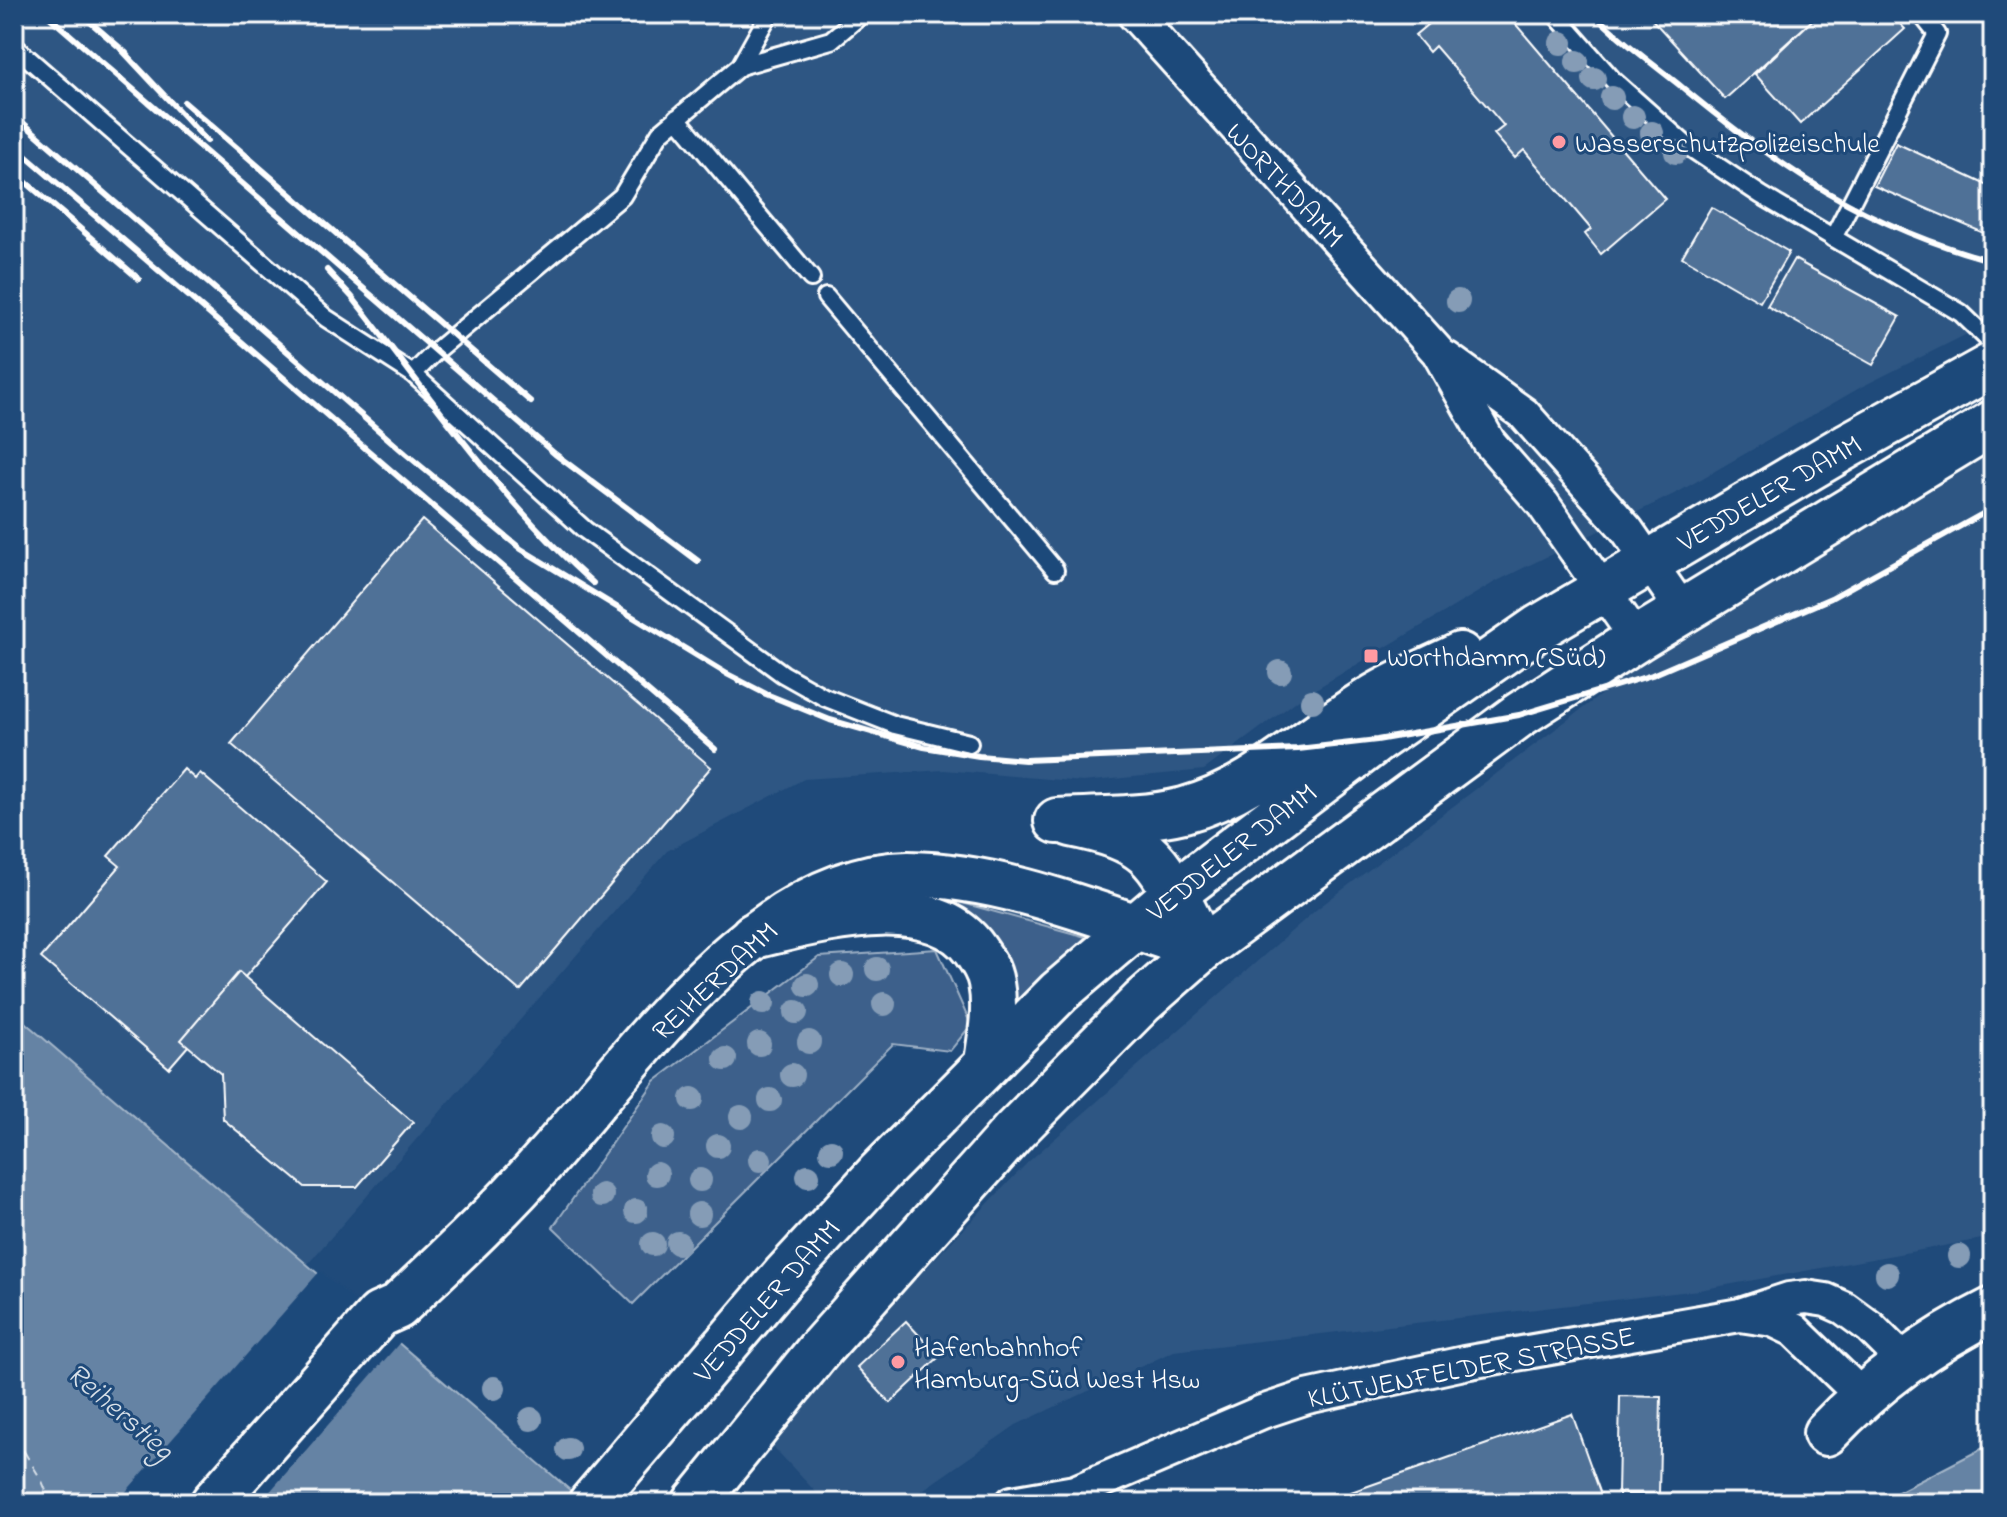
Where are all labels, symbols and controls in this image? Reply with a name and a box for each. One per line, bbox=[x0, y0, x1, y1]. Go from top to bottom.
street label: WORTHDAMM bbox=[1215, 115, 1352, 258]
place label: Wasserschutzpolizeischule bbox=[1575, 125, 1880, 166]
marker: Wasserschutzpolizeischule bbox=[1550, 133, 1568, 151]
street label: VEDDELER DAMM bbox=[1670, 426, 1870, 565]
place label: Worthdamm (Süd) bbox=[1387, 639, 1606, 680]
marker: Worthdamm (Süd) bbox=[1362, 647, 1380, 665]
street label: VEDDELER DAMM bbox=[1139, 774, 1327, 934]
street label: REIHERDAMM bbox=[644, 913, 789, 1052]
street label: VEDDELER DAMM bbox=[685, 1211, 852, 1394]
street label: KLÜTJENFELDER STRASSE bbox=[1305, 1318, 1639, 1421]
place label: Hafenbahnhof Hamburg-Süd West Hsw bbox=[914, 1329, 1200, 1402]
marker: Hafenbahnhof Hamburg-Süd West Hsw bbox=[889, 1353, 907, 1371]
water label: Reiherstieg bbox=[55, 1354, 183, 1473]

